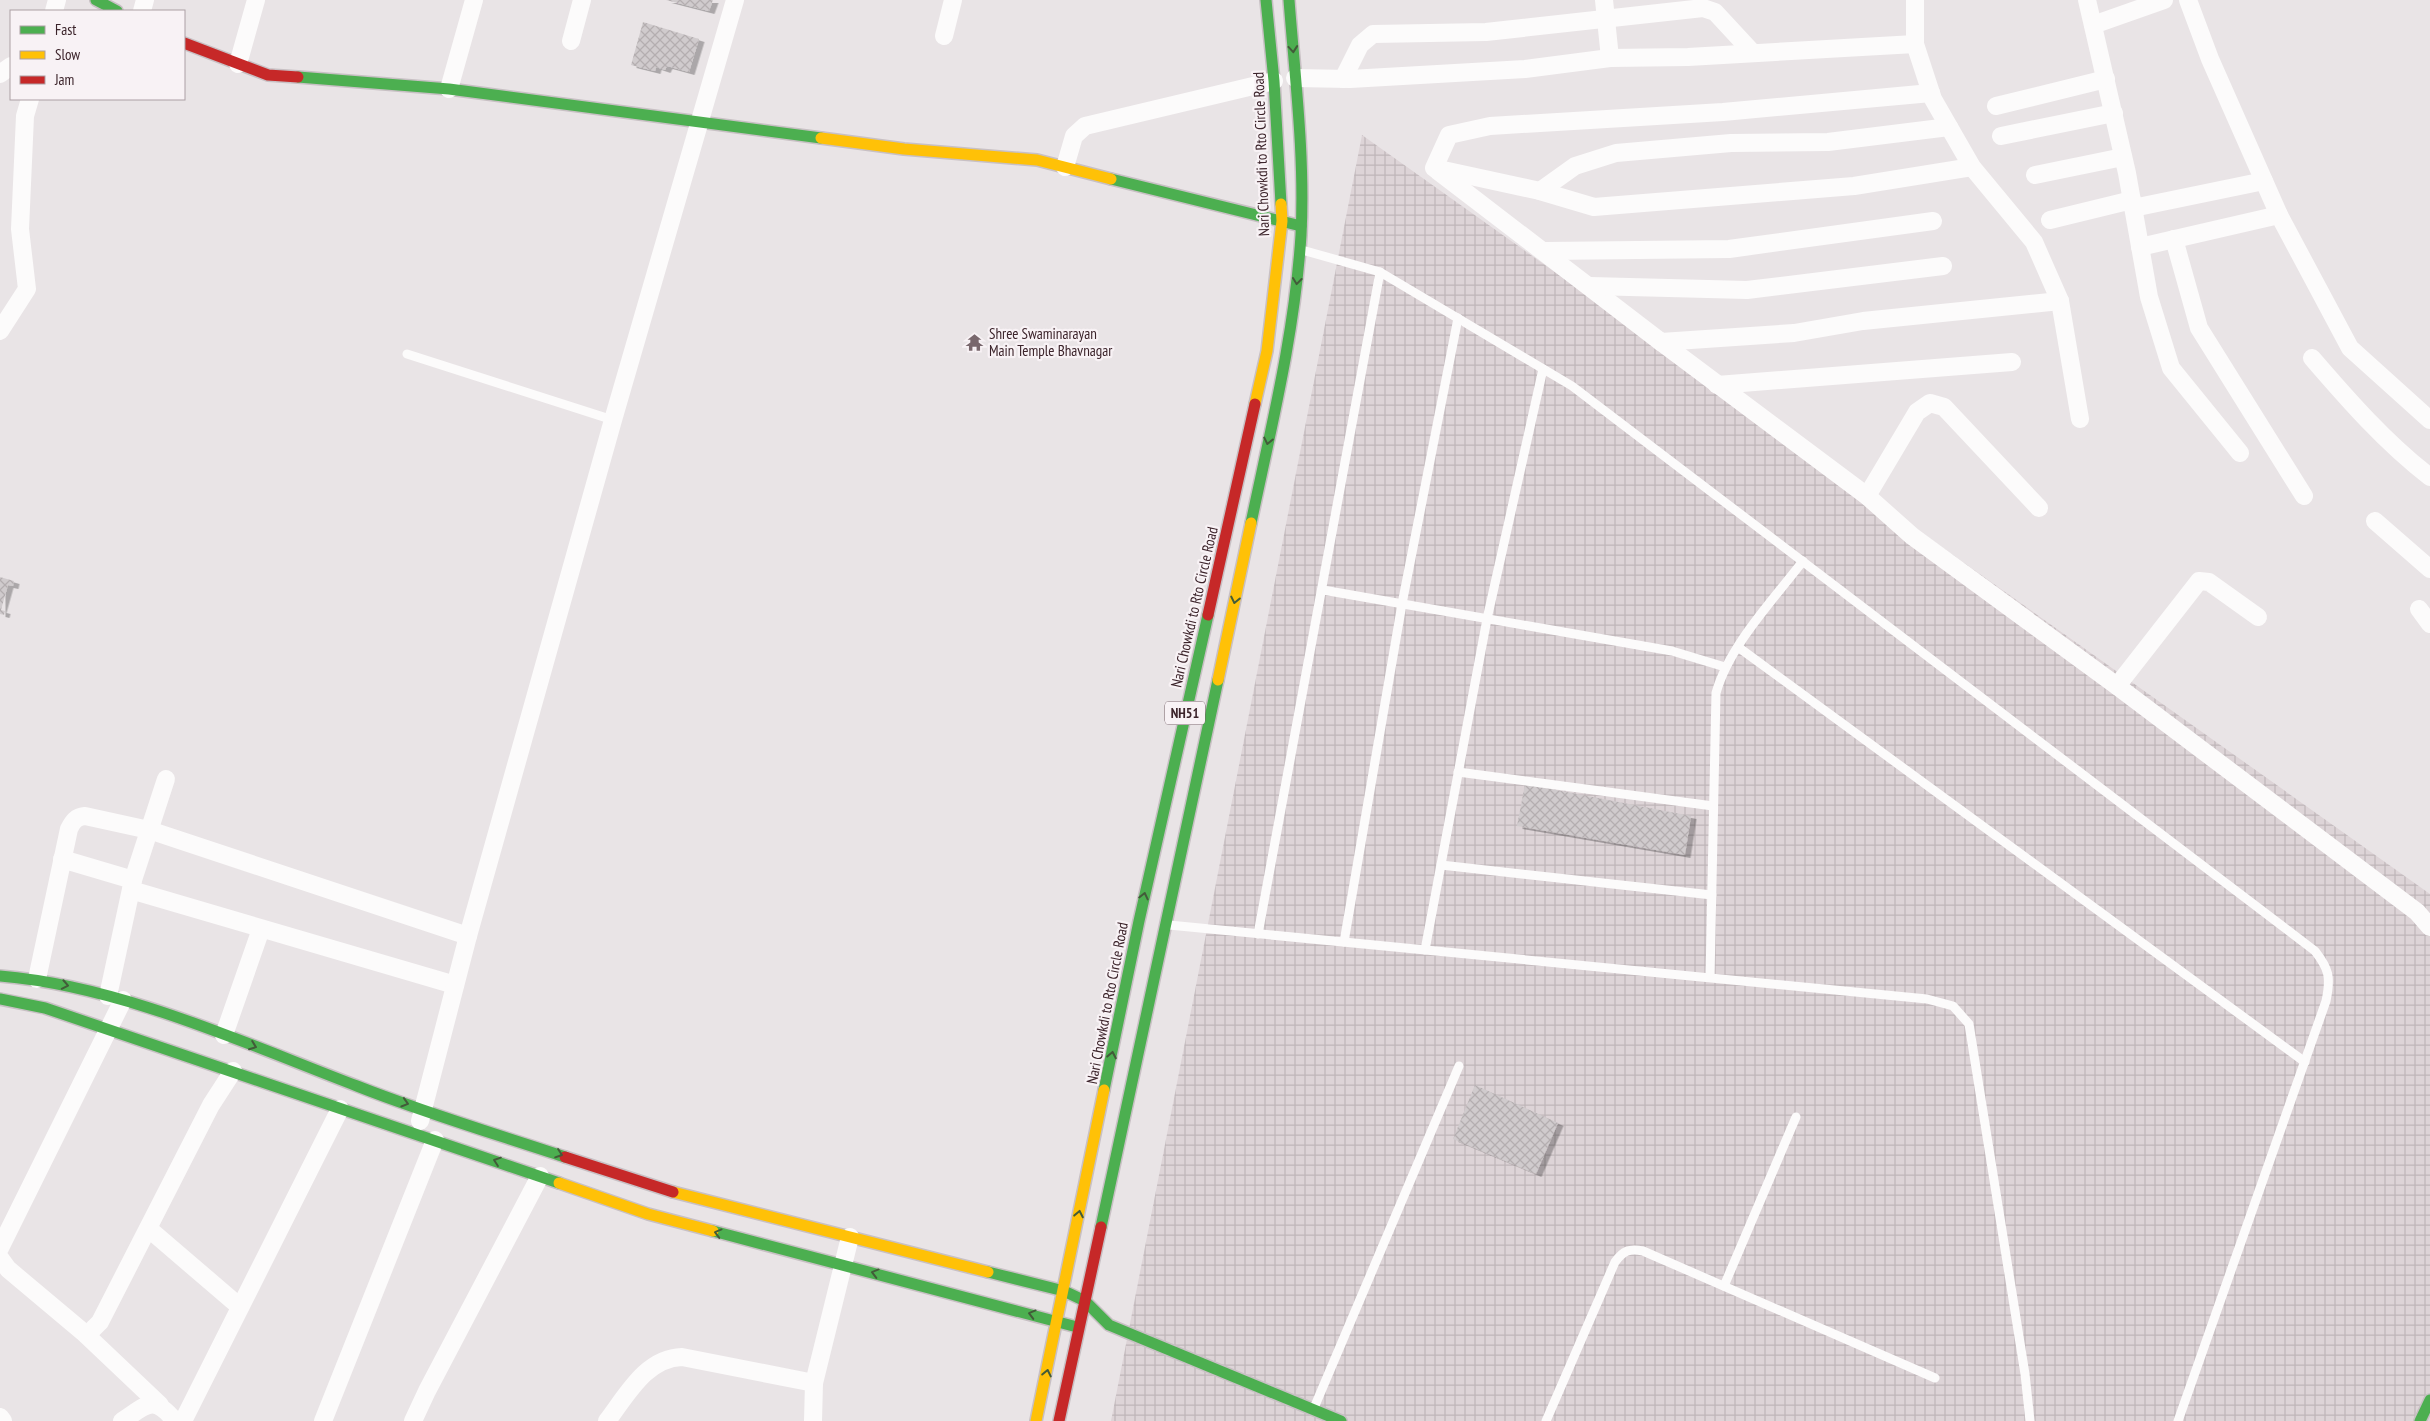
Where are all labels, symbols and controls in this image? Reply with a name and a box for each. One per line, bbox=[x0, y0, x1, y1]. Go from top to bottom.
legend bbox=[10, 10, 185, 100]
text: Fast bbox=[55, 20, 76, 39]
text: Slow bbox=[55, 45, 80, 64]
one-way arrow bbox=[1287, 45, 1298, 53]
text: Jam bbox=[54, 70, 74, 89]
street label: Nari Chowkdi to Rto Circle Road bbox=[1249, 72, 1273, 236]
one-way arrow bbox=[1292, 277, 1303, 285]
place label: Shree Swaminarayan Main Temple Bhavnagar bbox=[989, 324, 1113, 360]
temple icon: Shree Swaminarayan Main Temple Bhavnagar bbox=[965, 332, 985, 352]
one-way arrow bbox=[1264, 436, 1274, 445]
street label: Nari Chowkdi to Rto Circle Road bbox=[1166, 525, 1222, 689]
one-way arrow bbox=[1230, 595, 1241, 604]
road number: NH51 bbox=[1165, 701, 1205, 724]
one-way arrow bbox=[1138, 891, 1149, 900]
street label: Nari Chowkdi to Rto Circle Road bbox=[1082, 921, 1132, 1085]
one-way arrow bbox=[61, 979, 70, 990]
one-way arrow bbox=[248, 1040, 257, 1050]
one-way arrow bbox=[1106, 1050, 1116, 1059]
one-way arrow bbox=[401, 1097, 409, 1107]
one-way arrow bbox=[555, 1149, 563, 1159]
one-way arrow bbox=[493, 1157, 501, 1167]
one-way arrow bbox=[1074, 1210, 1084, 1219]
one-way arrow bbox=[714, 1228, 722, 1238]
one-way arrow bbox=[872, 1269, 880, 1279]
one-way arrow bbox=[1028, 1309, 1037, 1320]
one-way arrow bbox=[1041, 1369, 1051, 1378]

